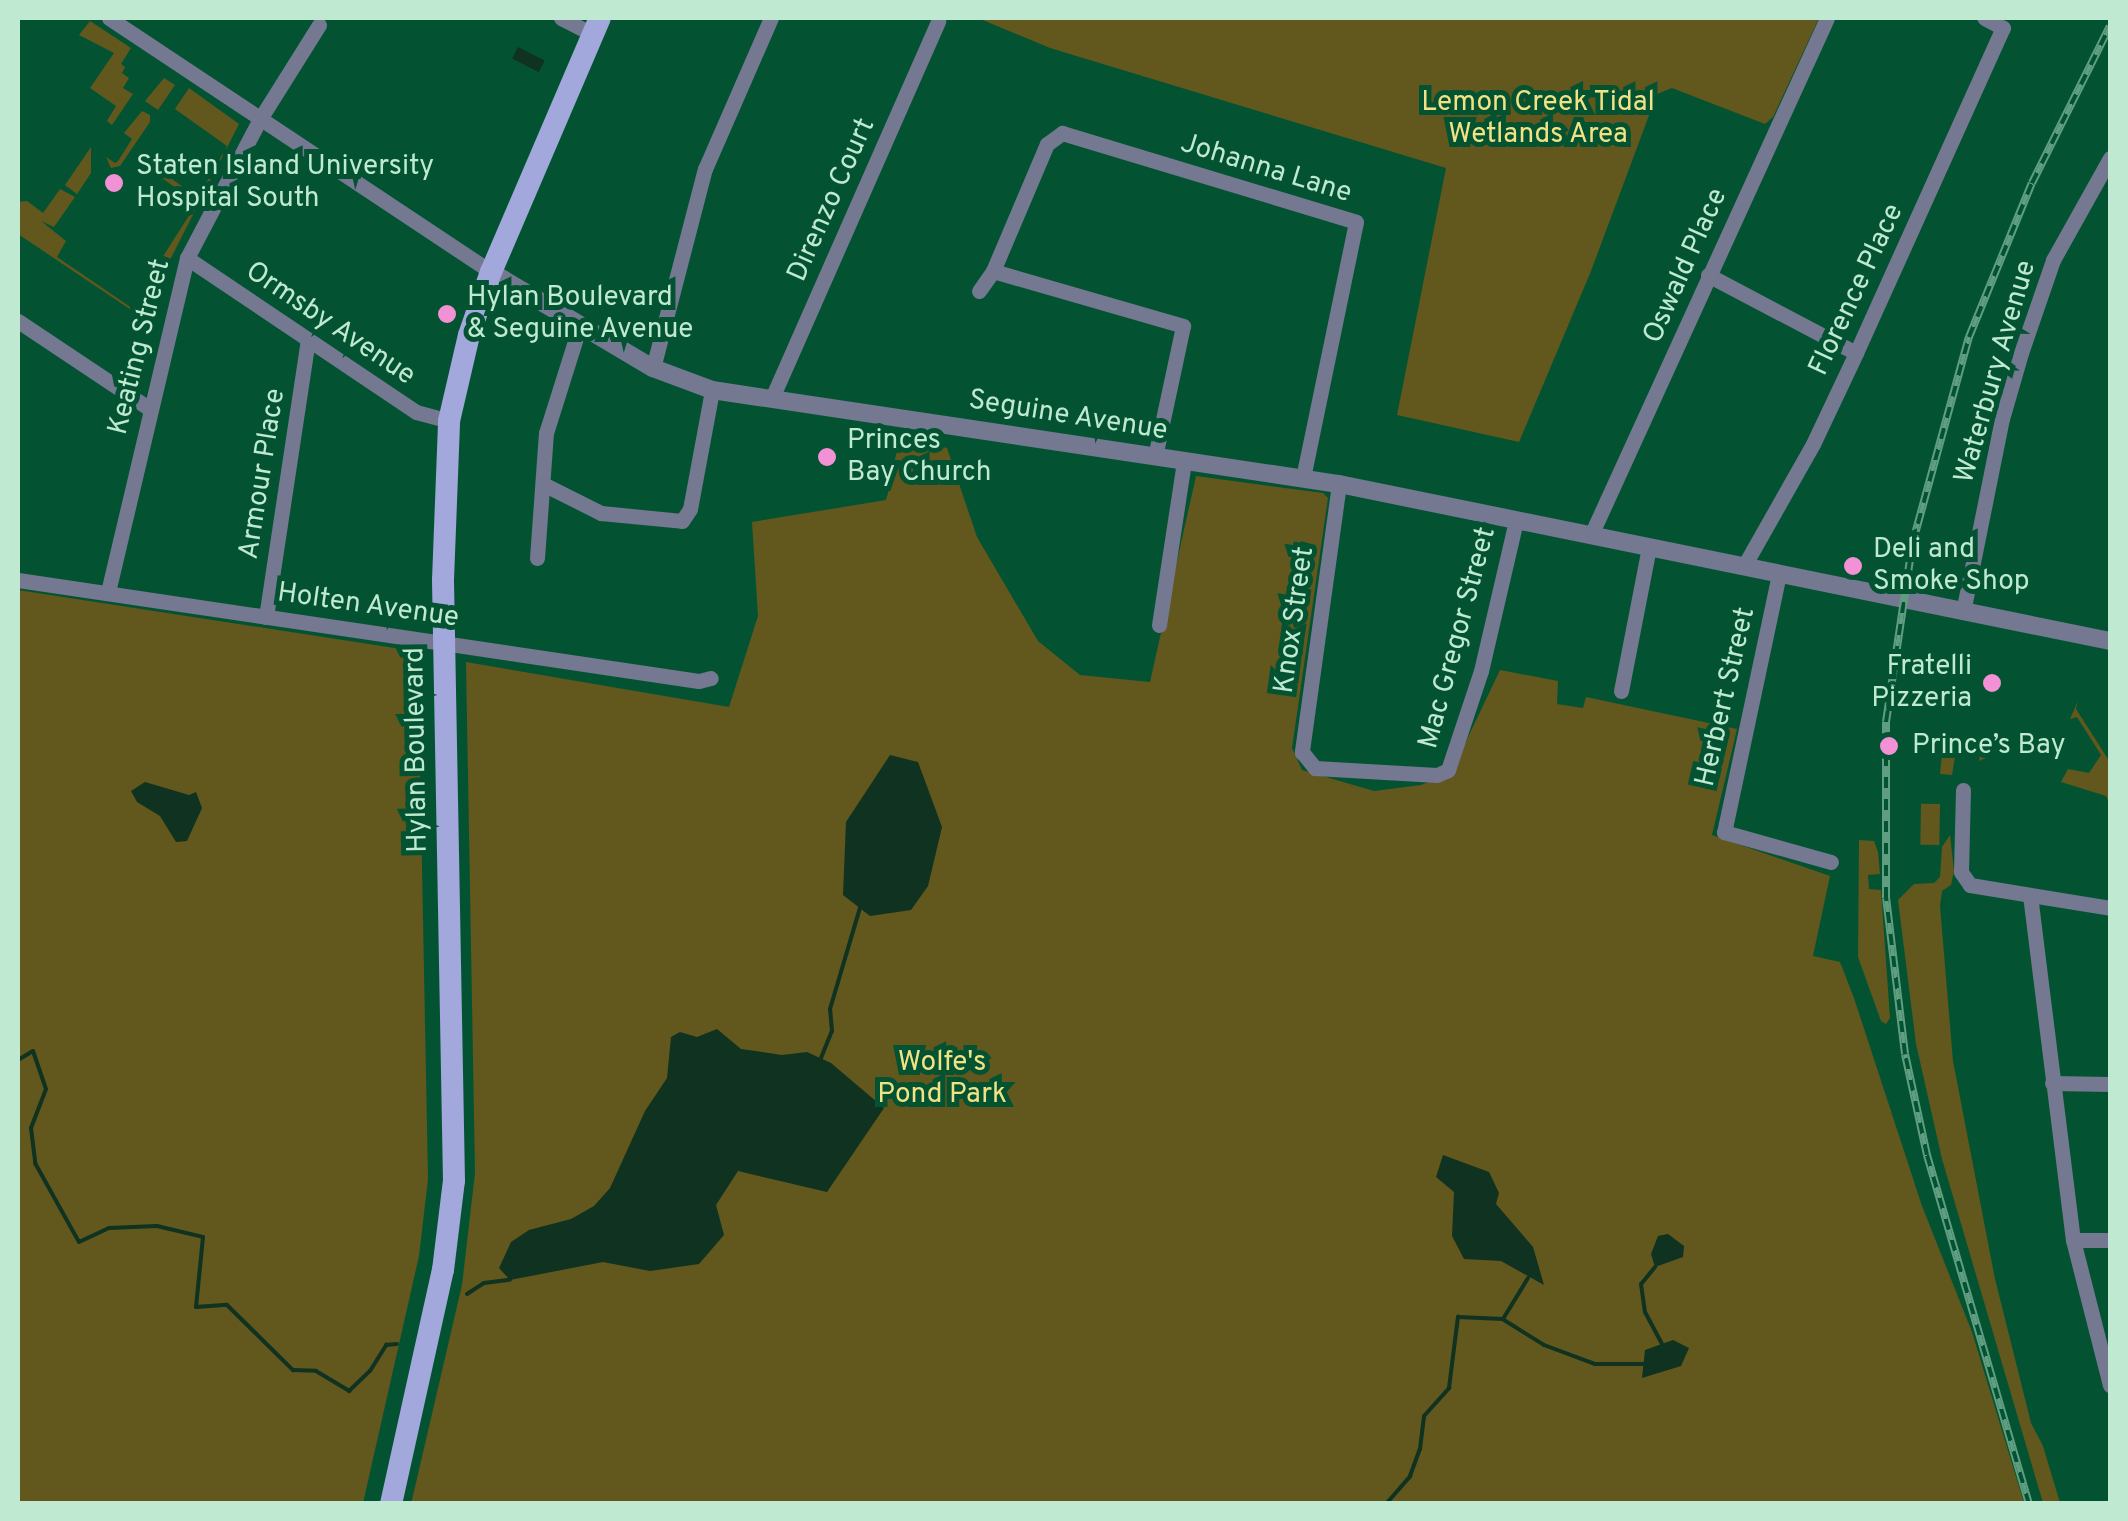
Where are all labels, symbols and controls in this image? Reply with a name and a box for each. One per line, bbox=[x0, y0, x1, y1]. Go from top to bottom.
park label: Lemon Creek Tidal Wetlands Area bbox=[1421, 86, 1655, 152]
street label: Direnzo Court bbox=[781, 113, 883, 287]
street label: Johanna Lane bbox=[1176, 127, 1356, 211]
place label: Staten Island University Hospital South bbox=[136, 150, 434, 216]
marker: Staten Island University Hospital South bbox=[101, 170, 127, 196]
street label: Oswald Place bbox=[1637, 183, 1735, 349]
street label: Florence Place bbox=[1803, 199, 1911, 381]
street label: Ormsby Avenue bbox=[238, 255, 422, 393]
street label: Keating Street bbox=[102, 256, 178, 438]
street label: Waterbury Avenue bbox=[1948, 256, 2044, 488]
place label: Hylan Boulevard & Seguine Avenue bbox=[467, 281, 694, 347]
marker: Hylan Boulevard & Seguine Avenue bbox=[436, 303, 458, 325]
street label: Seguine Avenue bbox=[966, 384, 1170, 448]
street label: Armour Place bbox=[233, 386, 293, 562]
place label: Princes Bay Church bbox=[847, 424, 991, 490]
marker: Princes Bay Church bbox=[816, 446, 838, 468]
street label: Mac Gregor Street bbox=[1412, 523, 1504, 753]
place label: Deli and Smoke Shop bbox=[1873, 533, 2029, 599]
street label: Knox Street bbox=[1268, 544, 1322, 696]
marker: Deli and Smoke Shop bbox=[1842, 555, 1864, 577]
street label: Holten Avenue bbox=[274, 577, 462, 635]
street label: Herbert Street bbox=[1689, 604, 1763, 790]
street label: Hylan Boulevard bbox=[398, 647, 436, 853]
place label: Fratelli Pizzeria bbox=[1871, 650, 1972, 716]
marker: Fratelli Pizzeria bbox=[1981, 672, 2003, 694]
place label: Prince’s Bay bbox=[1912, 729, 2066, 763]
marker: Prince’s Bay bbox=[1876, 733, 1902, 759]
park label: Wolfe's Pond Park bbox=[877, 1046, 1007, 1112]

